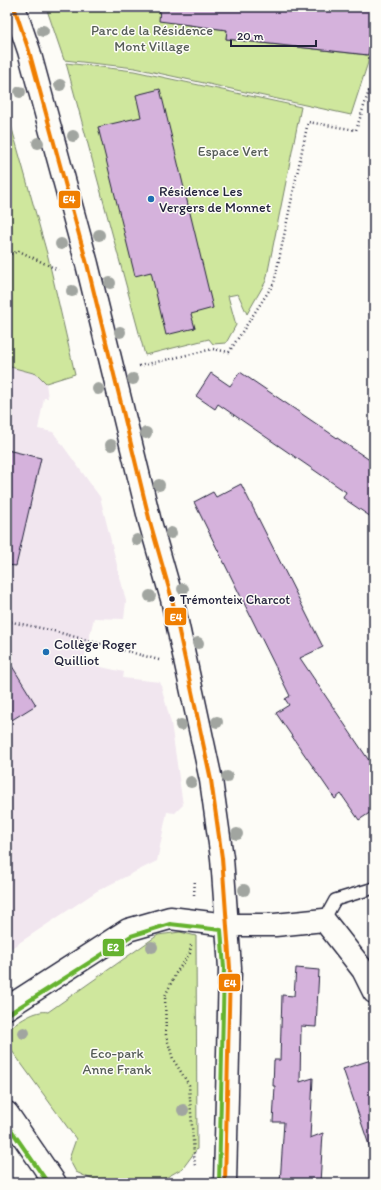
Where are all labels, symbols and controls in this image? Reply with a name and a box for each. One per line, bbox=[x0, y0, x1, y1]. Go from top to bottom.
park label: Parc de la Résidence Mont Village bbox=[91, 22, 213, 55]
scale bar bbox=[231, 22, 316, 48]
text: 20 m bbox=[237, 29, 264, 43]
park label: Espace Vert bbox=[198, 143, 268, 160]
place label: Résidence Les Vergers de Monnet bbox=[159, 183, 271, 216]
line badge: E4 bbox=[58, 190, 81, 209]
text: E4 bbox=[63, 193, 76, 206]
marker: Résidence Les Vergers de Monnet bbox=[146, 194, 156, 204]
place label: Trémonteix Charcot bbox=[180, 592, 290, 607]
marker: Trémonteix Charcot bbox=[167, 594, 177, 604]
line badge: E4 bbox=[164, 607, 187, 626]
text: E4 bbox=[170, 611, 183, 624]
place label: Collège Roger Quilliot bbox=[54, 636, 137, 669]
marker: Collège Roger Quilliot bbox=[41, 647, 51, 657]
line badge: E2 bbox=[102, 938, 125, 957]
text: E2 bbox=[107, 941, 119, 954]
line badge: E4 bbox=[218, 973, 241, 992]
text: E4 bbox=[224, 977, 237, 990]
park label: Eco-park Anne Frank bbox=[83, 1045, 151, 1078]

